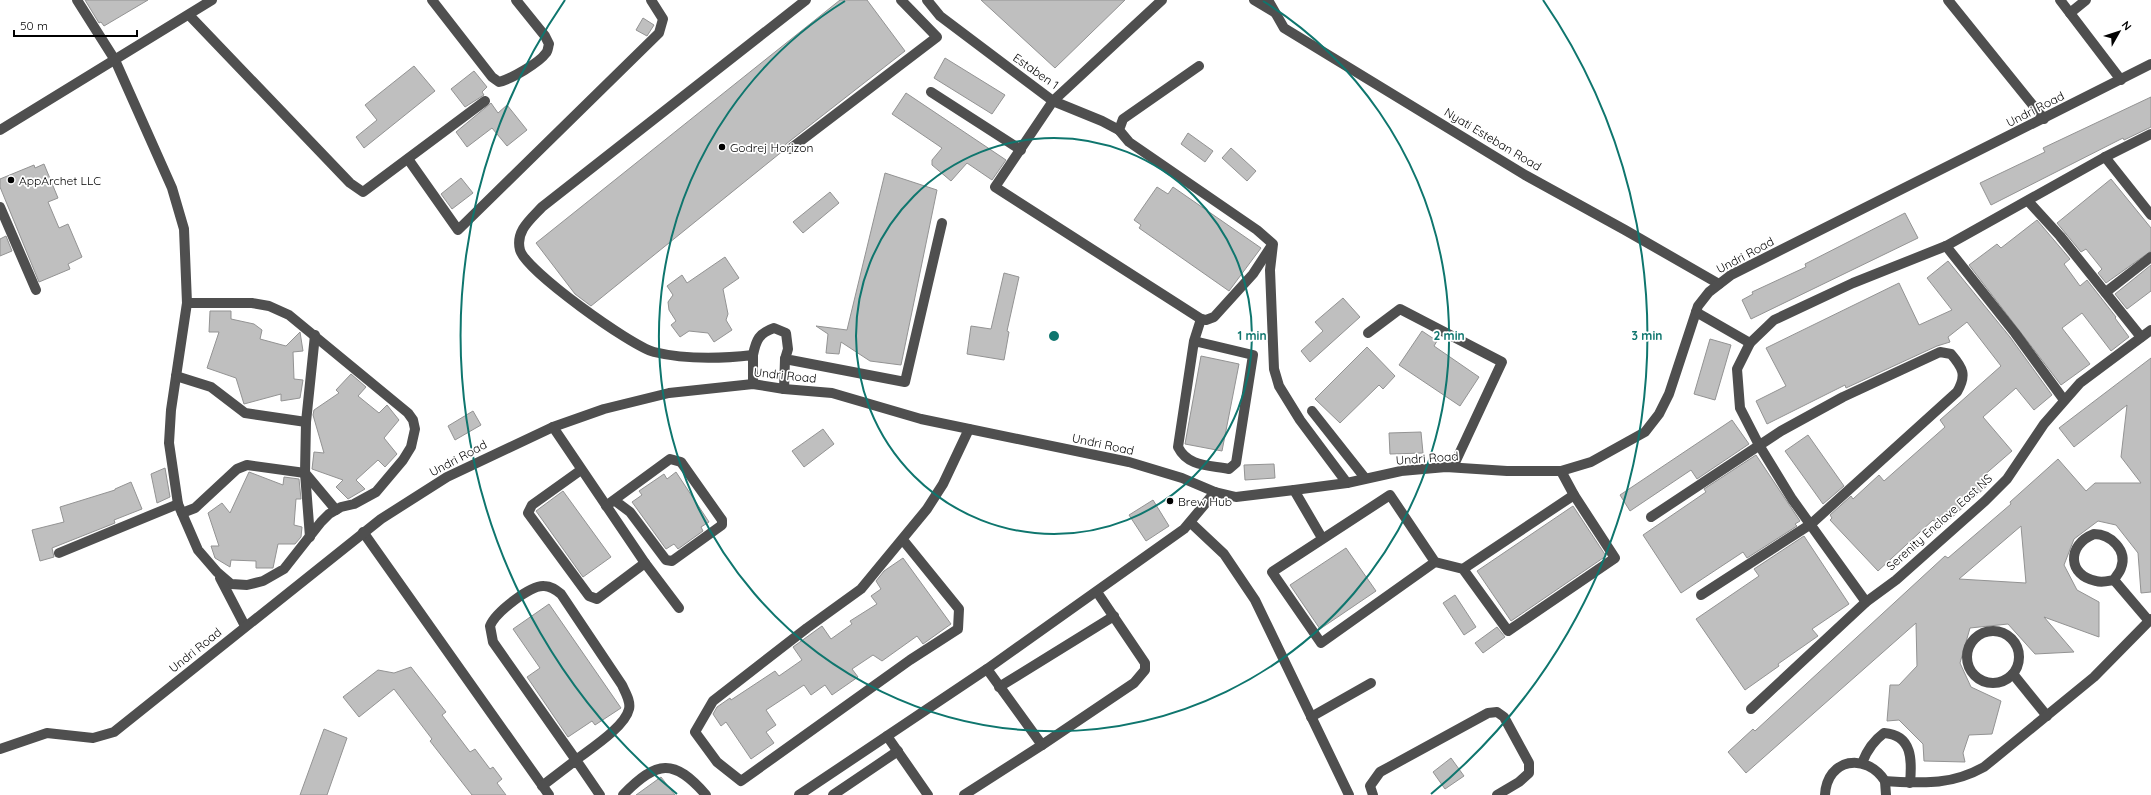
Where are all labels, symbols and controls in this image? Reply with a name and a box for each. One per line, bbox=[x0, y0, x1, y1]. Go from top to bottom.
scale bar bbox=[14, 12, 137, 38]
north arrow bbox=[2099, 12, 2139, 52]
text: 50 m bbox=[20, 18, 48, 33]
text: N bbox=[2119, 18, 2135, 33]
street label: Estaben 1 bbox=[1010, 50, 1062, 92]
street label: Undri Road bbox=[2004, 88, 2066, 130]
street label: Nyati Esteban Road bbox=[1442, 104, 1544, 174]
place label: Godrej Horizon bbox=[730, 140, 813, 155]
marker: Godrej Horizon bbox=[717, 142, 727, 152]
place label: AppArchet LLC bbox=[19, 173, 101, 188]
marker: AppArchet LLC bbox=[6, 175, 16, 185]
street label: Undri Road bbox=[1714, 234, 1776, 276]
text: 1 min bbox=[1237, 328, 1267, 343]
text: 2 min bbox=[1433, 328, 1465, 343]
text: 3 min bbox=[1632, 328, 1662, 343]
centre of rings bbox=[1047, 329, 1061, 343]
street label: Undri Road bbox=[753, 364, 817, 386]
street label: Undri Road bbox=[1071, 430, 1135, 458]
street label: Undri Road bbox=[427, 437, 489, 479]
street label: Undri Road bbox=[1395, 448, 1459, 468]
street label: Serenity Enclave East NS bbox=[1883, 470, 1995, 573]
place label: Brew Hub bbox=[1178, 494, 1232, 509]
marker: Brew Hub bbox=[1165, 496, 1175, 506]
street label: Undri Road bbox=[166, 624, 224, 676]

